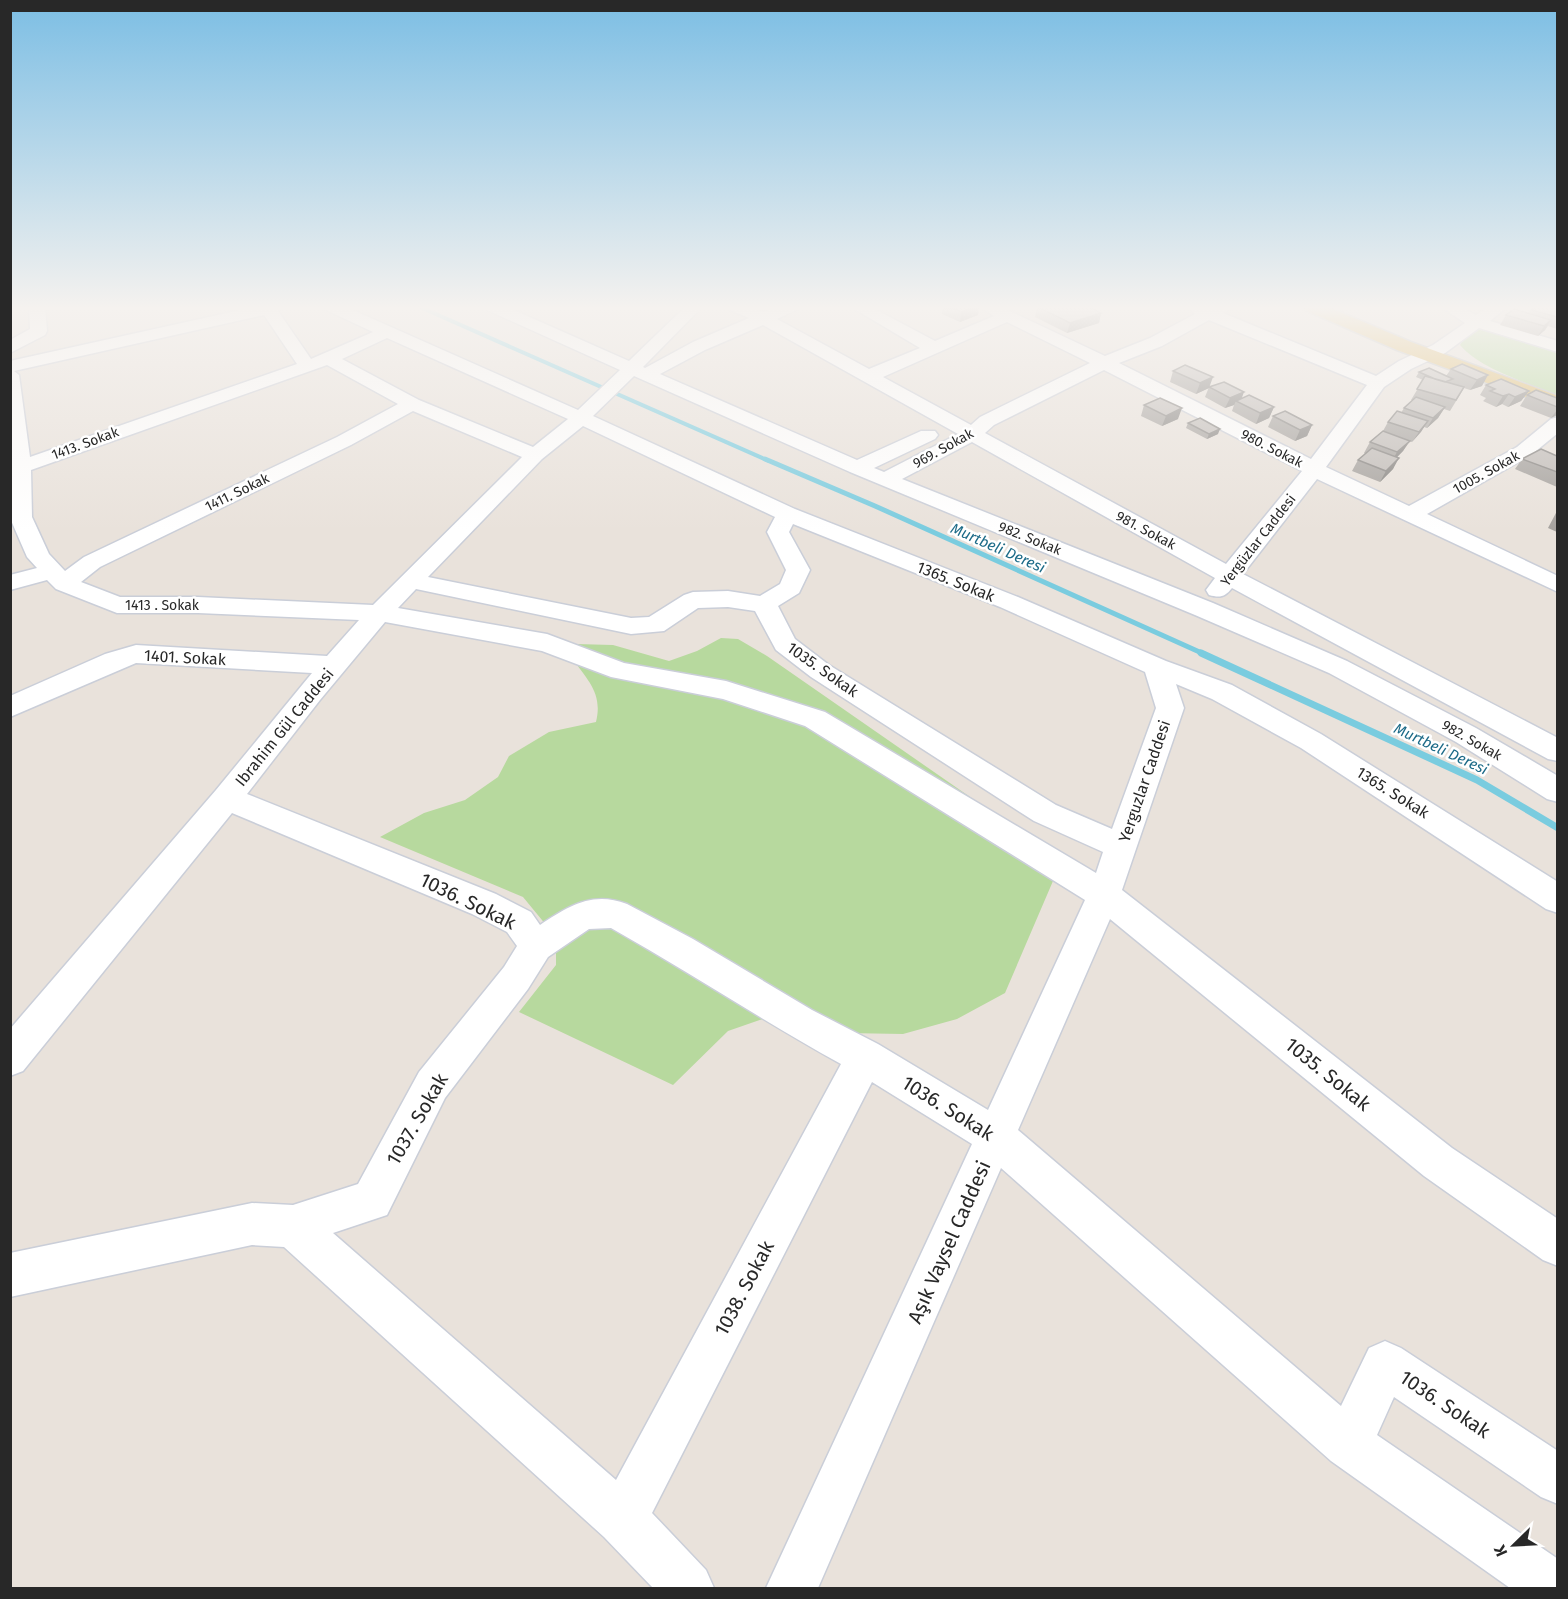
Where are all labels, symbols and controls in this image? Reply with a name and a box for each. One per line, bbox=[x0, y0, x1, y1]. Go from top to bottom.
street label: 1413. Sokak bbox=[49, 423, 122, 463]
street label: 969. Sokak bbox=[910, 424, 977, 472]
street label: 980. Sokak bbox=[1238, 426, 1306, 472]
street label: 1005. Sokak bbox=[1450, 447, 1523, 498]
street label: 1411. Sokak bbox=[202, 469, 273, 515]
street label: Yergüzlar Caddesi bbox=[1217, 491, 1300, 590]
street label: 981. Sokak bbox=[1113, 508, 1179, 554]
street label: 982. Sokak bbox=[996, 518, 1065, 559]
water label: Murtbeli Deresi bbox=[948, 519, 1048, 577]
street label: 1365. Sokak bbox=[914, 557, 998, 606]
street label: 1413 . Sokak bbox=[125, 597, 200, 614]
street label: 1035. Sokak bbox=[783, 638, 863, 701]
street label: 1401. Sokak bbox=[144, 646, 227, 669]
street label: Ibrahim Gül Caddesi bbox=[231, 665, 338, 790]
street label: 982. Sokak bbox=[1439, 716, 1505, 765]
street label: Yerguzlar Caddesi bbox=[1115, 718, 1174, 845]
water label: Murtbeli Deresi bbox=[1391, 719, 1491, 779]
street label: 1365. Sokak bbox=[1353, 763, 1433, 823]
street label: 1036. Sokak bbox=[416, 867, 521, 935]
street label: 1035. Sokak bbox=[1280, 1032, 1376, 1116]
street label: 1037. Sokak bbox=[381, 1068, 453, 1169]
street label: 1036. Sokak bbox=[898, 1070, 999, 1146]
street label: Aşık Vaysel Caddesi bbox=[902, 1157, 997, 1328]
street label: 1038. Sokak bbox=[709, 1236, 779, 1340]
street label: 1036. Sokak bbox=[1395, 1365, 1495, 1443]
north arrow bbox=[1484, 1515, 1544, 1575]
text: K bbox=[1490, 1542, 1511, 1559]

